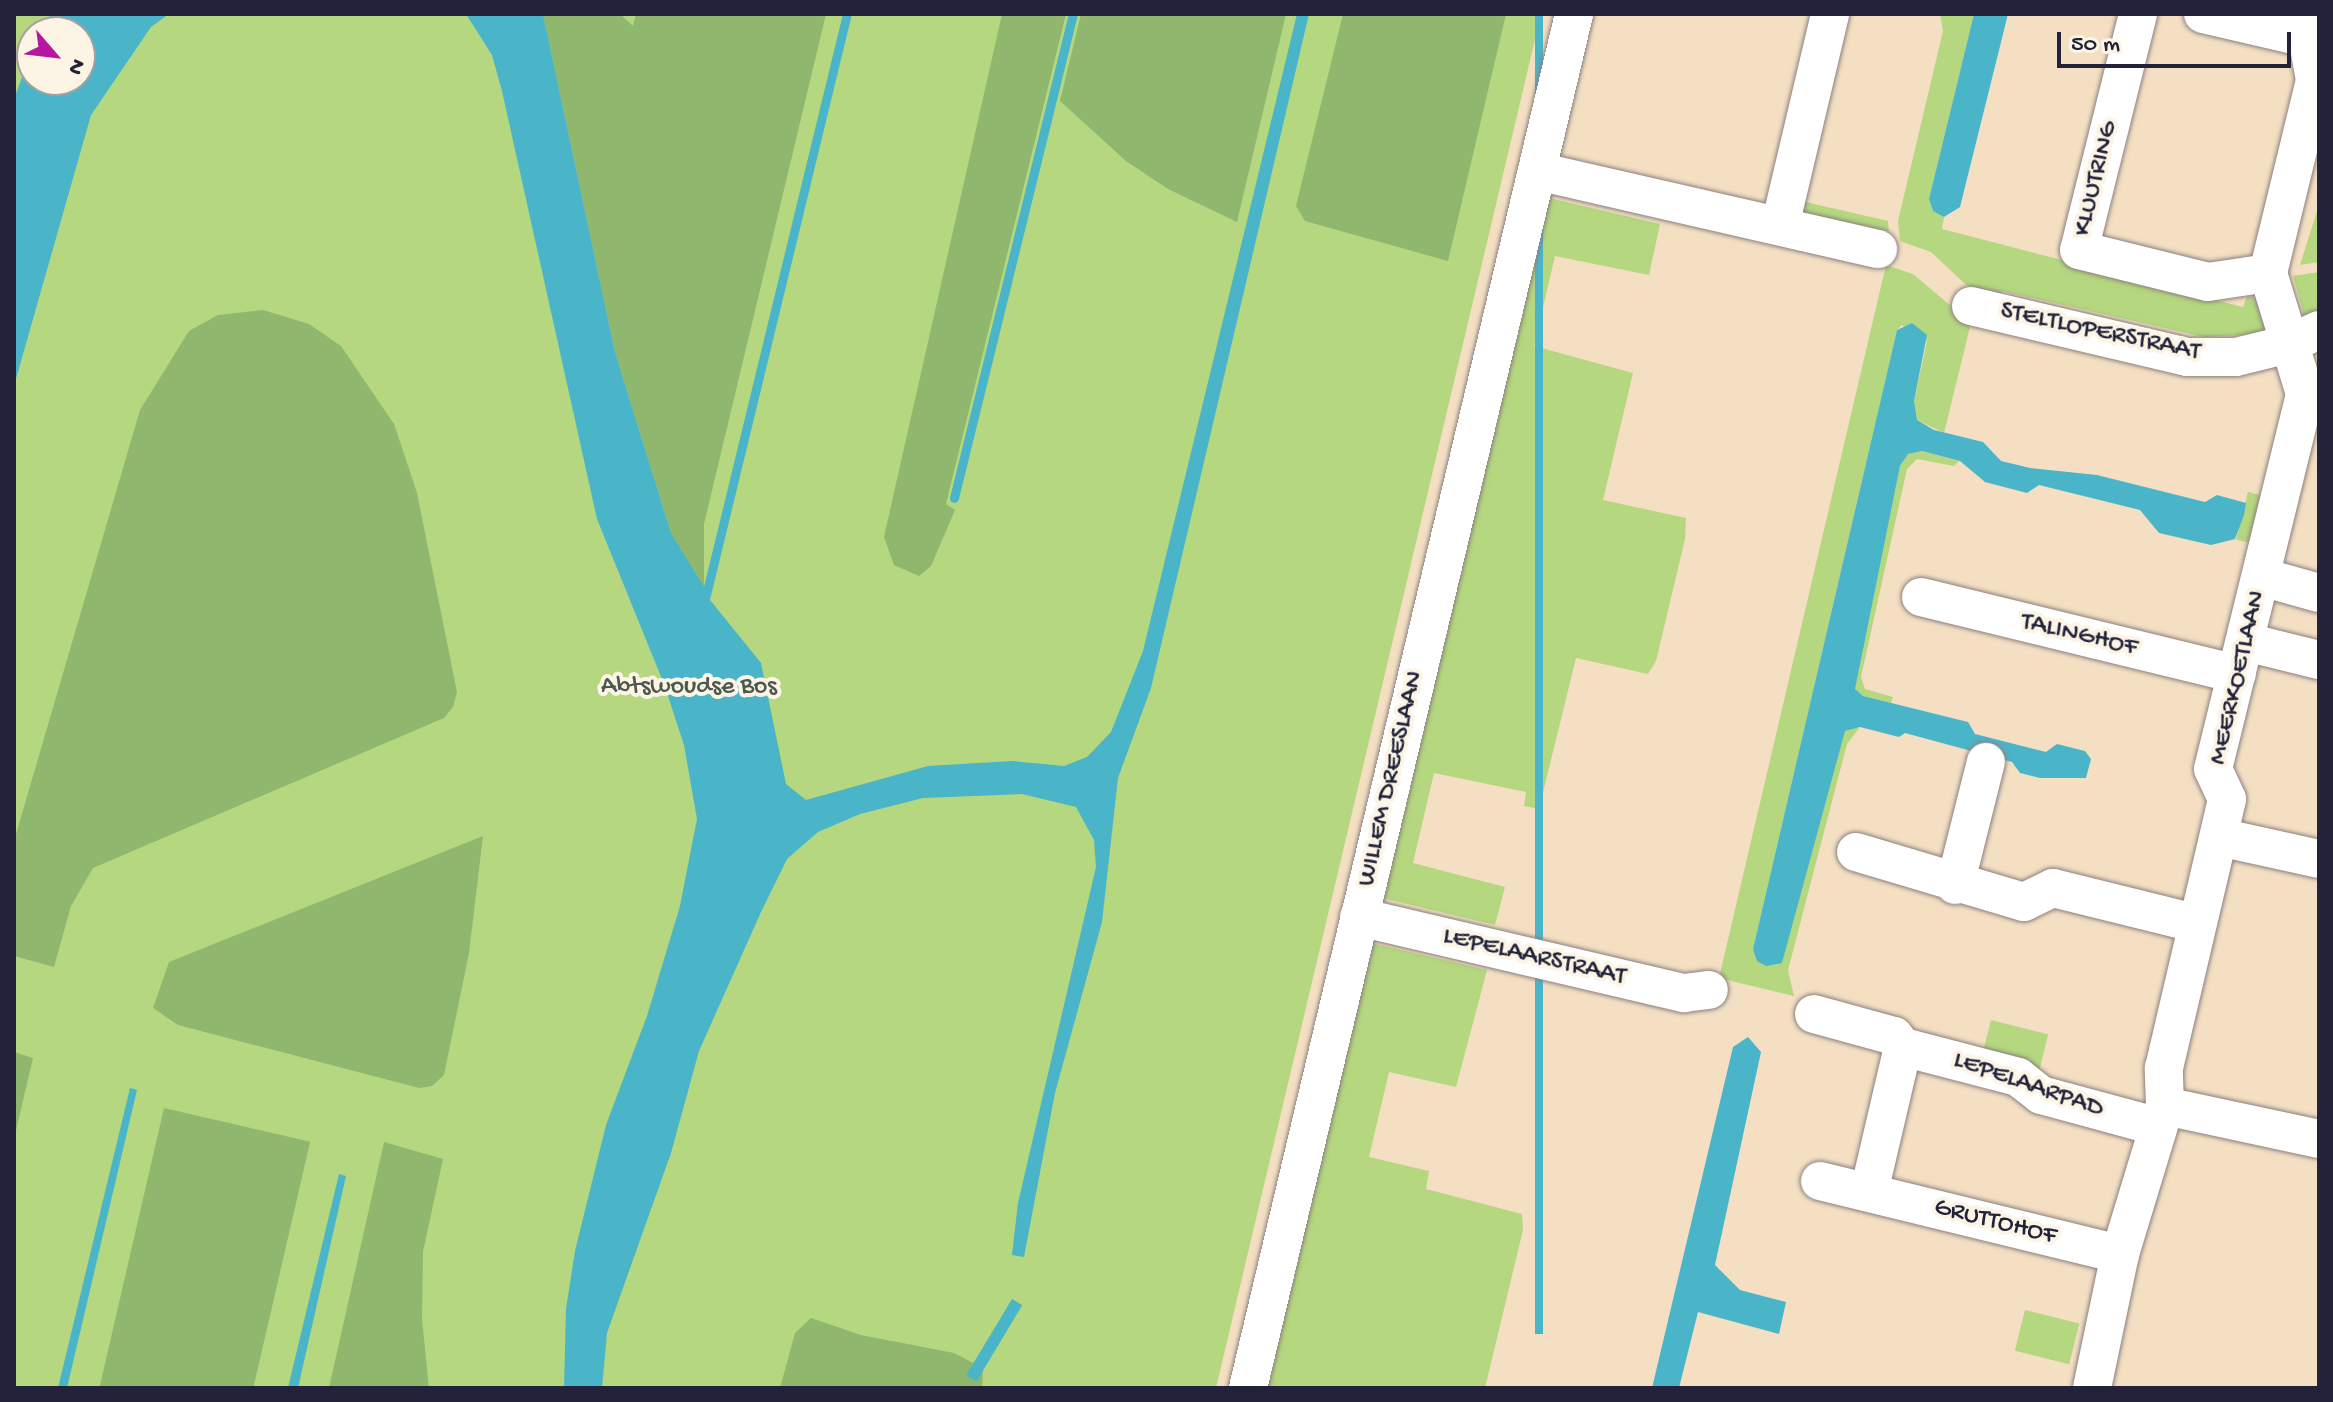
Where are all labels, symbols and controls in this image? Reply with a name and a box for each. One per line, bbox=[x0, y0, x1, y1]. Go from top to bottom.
north arrow bbox=[16, 16, 96, 96]
scale bar bbox=[2061, 16, 2295, 66]
text: 50 m bbox=[2071, 31, 2120, 60]
text: N bbox=[61, 54, 90, 79]
street label: KLUUTRING bbox=[2068, 118, 2126, 240]
street label: STELTLOPERSTRAAT bbox=[1997, 297, 2203, 369]
street label: MEERKOETLAAN bbox=[2204, 588, 2274, 768]
street label: TALINGHOF bbox=[2018, 607, 2140, 665]
street label: WILLEM DREESLAAN bbox=[1352, 668, 1432, 890]
park label: Abtswoudse Bos bbox=[601, 672, 777, 704]
street label: LEPELAARSTRAAT bbox=[1440, 922, 1628, 994]
street label: LEPELAARPAD bbox=[1949, 1046, 2107, 1126]
street label: GRUTTOHOF bbox=[1931, 1193, 2059, 1253]

